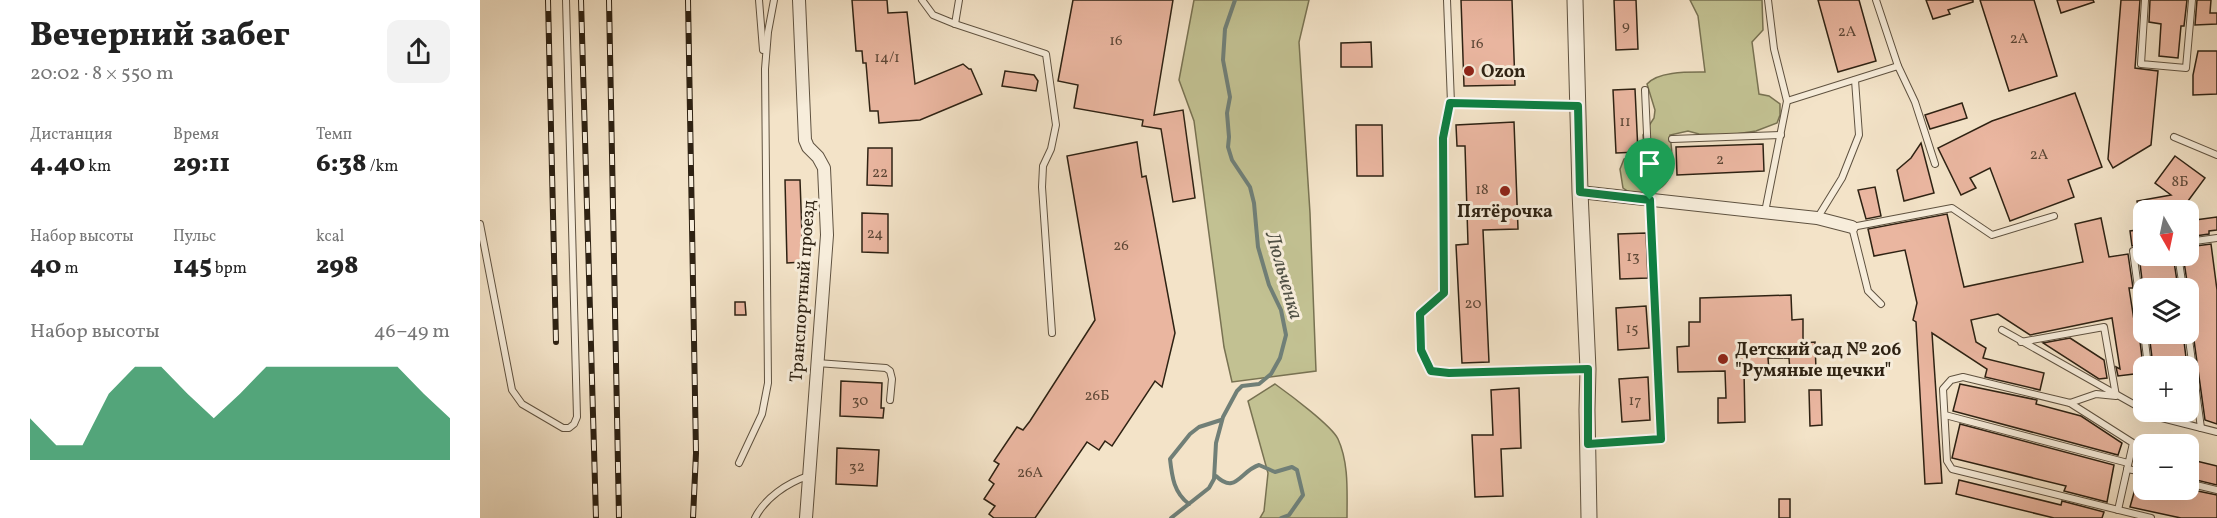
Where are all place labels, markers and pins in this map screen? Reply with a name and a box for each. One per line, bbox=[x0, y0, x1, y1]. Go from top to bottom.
place label: Ozon bbox=[1481, 60, 1526, 85]
marker: Ozon bbox=[1462, 64, 1476, 78]
pin bbox=[1624, 138, 1675, 200]
marker: Пятёрочка bbox=[1498, 184, 1512, 198]
place label: Пятёрочка bbox=[1457, 200, 1553, 225]
place label: Детский сад № 206 "Румяные щечки" bbox=[1735, 338, 1901, 384]
marker: Детский сад № 206 "Румяные щечки" bbox=[1716, 352, 1730, 366]

